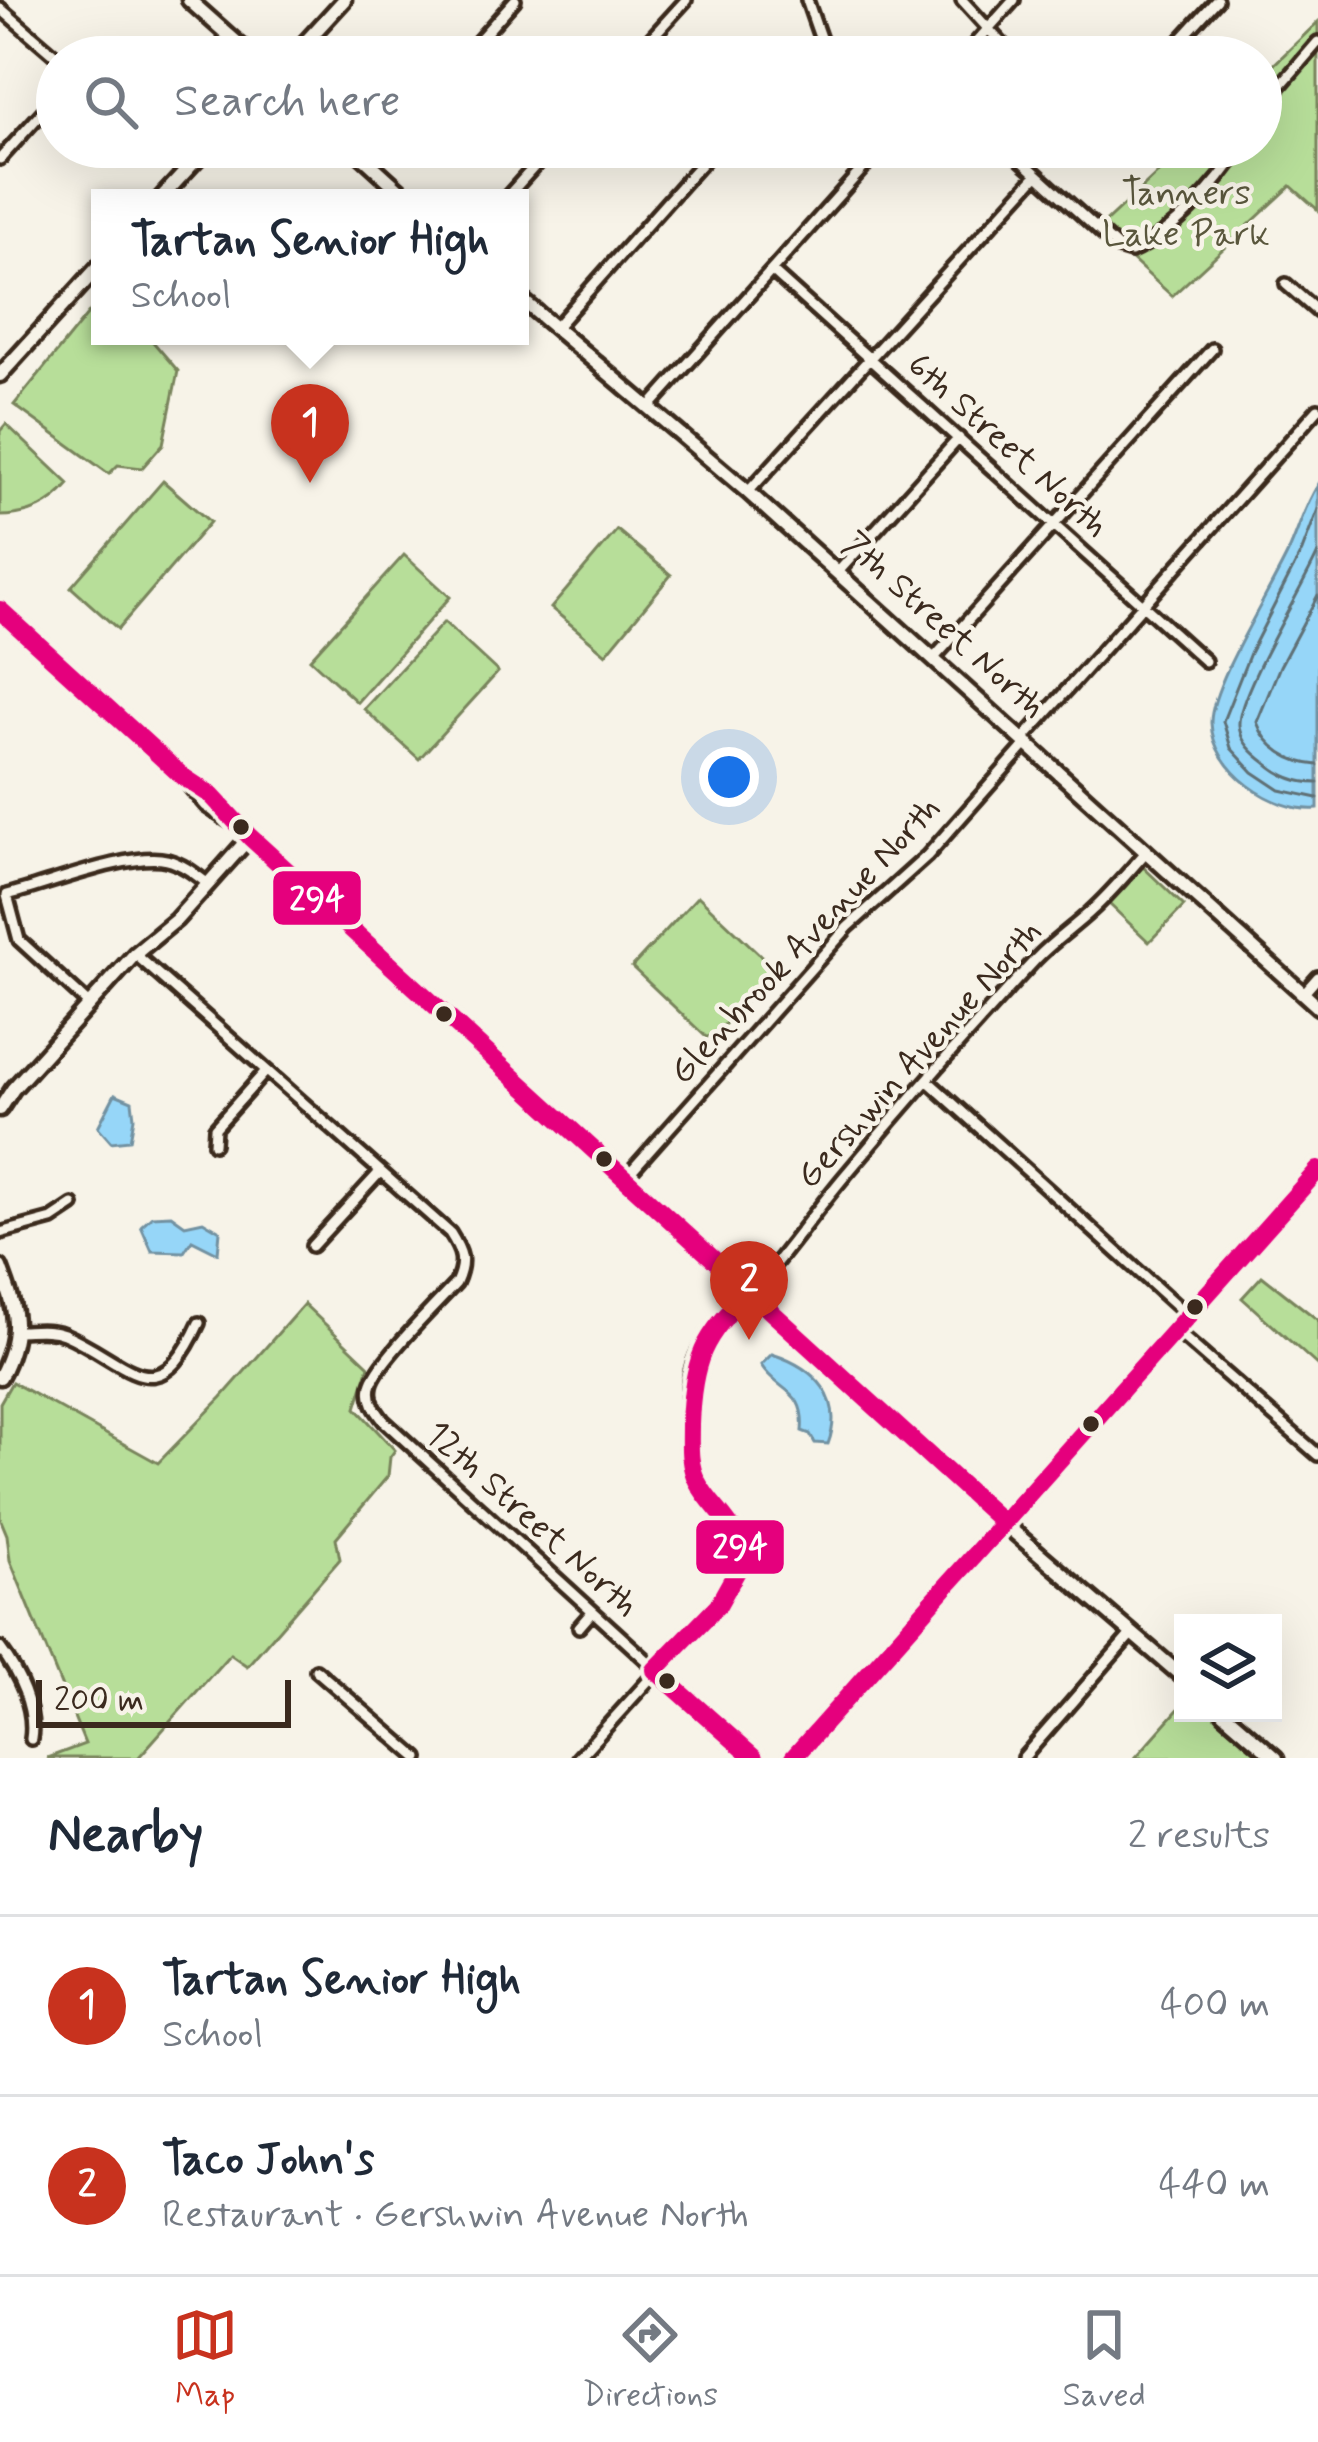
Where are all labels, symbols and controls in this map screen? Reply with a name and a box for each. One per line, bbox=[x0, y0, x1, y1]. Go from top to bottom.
search box bbox=[36, 36, 1282, 168]
icon: search bbox=[78, 69, 144, 135]
text: Search here bbox=[174, 73, 401, 132]
park label: Tanners Lake Park bbox=[1102, 171, 1270, 259]
popup bbox=[91, 189, 529, 345]
text: Tartan Senior High bbox=[130, 212, 490, 271]
text: School bbox=[130, 271, 232, 322]
street label: 6th Street North bbox=[896, 343, 1118, 549]
pin: 1 bbox=[271, 384, 349, 483]
street label: 7th Street North bbox=[831, 522, 1055, 730]
your location bbox=[699, 747, 759, 807]
street label: Glenbrook Avenue North bbox=[660, 787, 952, 1095]
unlabelled marker bbox=[230, 816, 252, 838]
line badge: 294 bbox=[271, 869, 363, 927]
text: 294 bbox=[289, 879, 345, 923]
street label: Gershwin Avenue North bbox=[787, 910, 1053, 1200]
unlabelled marker bbox=[433, 1003, 455, 1025]
unlabelled marker bbox=[593, 1148, 615, 1170]
pin: 2 bbox=[710, 1241, 788, 1340]
unlabelled marker bbox=[1184, 1296, 1206, 1318]
street label: 12th Street North bbox=[414, 1411, 648, 1629]
unlabelled marker bbox=[1080, 1413, 1102, 1435]
line badge: 294 bbox=[694, 1518, 786, 1576]
text: 294 bbox=[712, 1527, 768, 1571]
map controls bbox=[1174, 1614, 1282, 1722]
button: layers bbox=[1174, 1614, 1282, 1722]
unlabelled marker bbox=[656, 1670, 678, 1692]
scale bar bbox=[36, 1674, 291, 1727]
text: 200 m bbox=[54, 1679, 144, 1723]
text: Nearby bbox=[48, 1803, 203, 1869]
text: 2 results bbox=[1128, 1811, 1270, 1862]
text: Tartan Senior High bbox=[162, 1951, 521, 2010]
text: 1 bbox=[78, 1980, 96, 2031]
text: 400 m bbox=[1160, 1980, 1270, 2031]
text: School bbox=[162, 2010, 263, 2061]
text: Taco John's bbox=[162, 2131, 374, 2190]
text: 2 bbox=[77, 2160, 97, 2211]
text: 440 m bbox=[1159, 2160, 1270, 2211]
text: Restaurant · Gershwin Avenue North bbox=[162, 2190, 749, 2241]
tab: Map bbox=[172, 2302, 238, 2418]
tab: Directions bbox=[582, 2302, 718, 2418]
tab: Saved bbox=[1062, 2302, 1146, 2418]

